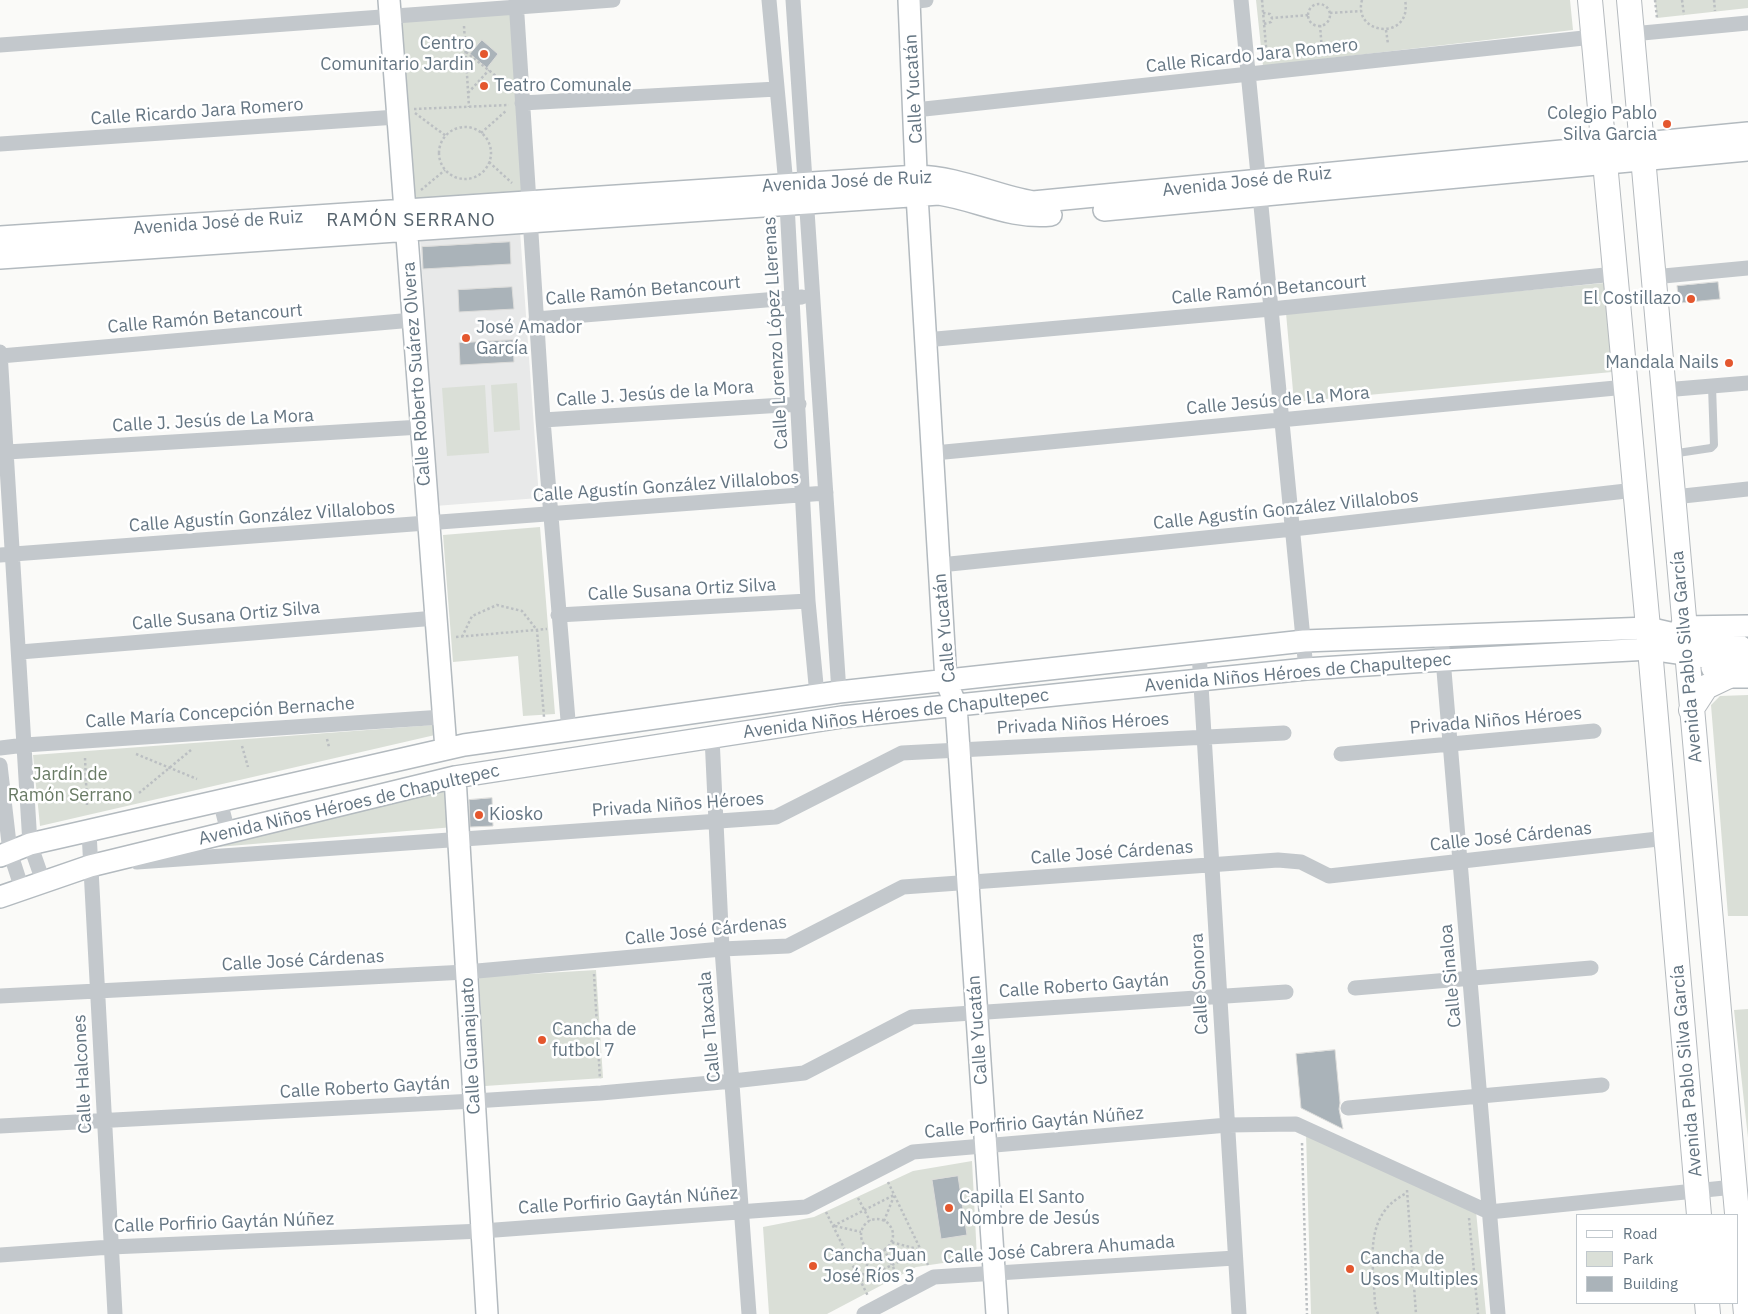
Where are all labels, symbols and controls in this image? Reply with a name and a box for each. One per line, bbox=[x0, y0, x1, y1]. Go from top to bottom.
place label: Centro Comunitario Jardin bbox=[320, 33, 474, 76]
street label: Calle Yucatán bbox=[900, 34, 928, 144]
street label: Calle Ricardo Jara Romero bbox=[1145, 34, 1359, 78]
marker: Centro Comunitario Jardin bbox=[478, 48, 490, 60]
place label: Teatro Comunale bbox=[494, 75, 632, 97]
marker: Teatro Comunale bbox=[478, 80, 490, 92]
street label: Calle Ricardo Jara Romero bbox=[90, 94, 304, 130]
place label: Colegio Pablo Silva Garcia bbox=[1547, 103, 1657, 146]
marker: Colegio Pablo Silva Garcia bbox=[1661, 118, 1673, 130]
street label: Avenida José de Ruiz bbox=[1161, 162, 1333, 202]
street label: Avenida José de Ruiz bbox=[761, 167, 933, 197]
street label: Avenida José de Ruiz bbox=[132, 206, 304, 240]
district label: RAMÓN SERRANO bbox=[325, 210, 497, 232]
street label: Calle Lorenzo López Llerenas bbox=[759, 216, 793, 450]
street label: Calle Roberto Suárez Olvera bbox=[398, 261, 436, 487]
street label: Calle Ramón Betancourt bbox=[1170, 271, 1368, 309]
street label: Calle Ramón Betancourt bbox=[544, 272, 742, 310]
place label: El Costillazo bbox=[1583, 288, 1681, 310]
marker: El Costillazo bbox=[1685, 293, 1697, 305]
street label: Calle Ramón Betancourt bbox=[106, 300, 304, 338]
place label: José Amador García bbox=[476, 317, 582, 359]
marker: José Amador García bbox=[460, 332, 472, 344]
place label: Mandala Nails bbox=[1605, 352, 1719, 374]
marker: Mandala Nails bbox=[1723, 357, 1735, 369]
street label: Calle J. Jesús de la Mora bbox=[556, 376, 754, 412]
street label: Calle Jesús de La Mora bbox=[1185, 382, 1371, 420]
street label: Calle J. Jesús de La Mora bbox=[112, 405, 314, 437]
street label: Calle Agustín González Villalobos bbox=[532, 467, 800, 507]
street label: Calle Agustín González Villalobos bbox=[1152, 485, 1420, 535]
street label: Calle Agustín González Villalobos bbox=[128, 497, 396, 537]
street label: Avenida Pablo Silva García bbox=[1667, 550, 1707, 764]
street label: Calle Yucatán bbox=[929, 572, 961, 684]
street label: Calle Susana Ortiz Silva bbox=[587, 574, 777, 606]
street label: Calle Susana Ortiz Silva bbox=[131, 597, 321, 635]
street label: Avenida Niños Héroes de Chapultepec bbox=[1144, 649, 1452, 697]
street label: Avenida Niños Héroes de Chapultepec bbox=[742, 685, 1050, 743]
street label: Calle María Concepción Bernache bbox=[85, 693, 355, 733]
street label: Privada Niños Héroes bbox=[1409, 703, 1583, 739]
street label: Privada Niños Héroes bbox=[996, 709, 1170, 739]
street label: Avenida Niños Héroes de Chapultepec bbox=[197, 760, 501, 850]
park label: Jardín de Ramón Serrano bbox=[8, 764, 132, 806]
street label: Privada Niños Héroes bbox=[591, 788, 765, 822]
place label: Kiosko bbox=[489, 804, 543, 826]
marker: Kiosko bbox=[473, 809, 485, 821]
street label: Calle José Cárdenas bbox=[1429, 818, 1593, 856]
street label: Calle José Cárdenas bbox=[1030, 837, 1194, 869]
street label: Calle José Cárdenas bbox=[624, 912, 788, 950]
street label: Calle Sinaloa bbox=[1436, 923, 1466, 1029]
street label: Calle Sonora bbox=[1187, 933, 1213, 1035]
street label: Calle José Cárdenas bbox=[221, 946, 385, 976]
street label: Avenida Pablo Silva García bbox=[1667, 964, 1707, 1178]
street label: Calle Roberto Gaytán bbox=[998, 969, 1170, 1003]
street label: Calle Tlaxcala bbox=[694, 971, 726, 1083]
street label: Calle Yucatán bbox=[963, 974, 993, 1086]
street label: Calle Guanajuato bbox=[457, 977, 485, 1115]
street label: Calle Halcones bbox=[69, 1014, 97, 1134]
place label: Cancha de futbol 7 bbox=[552, 1019, 636, 1062]
marker: Cancha de futbol 7 bbox=[536, 1034, 548, 1046]
street label: Calle Roberto Gaytán bbox=[279, 1073, 451, 1103]
street label: Calle Porfirio Gaytán Núñez bbox=[923, 1103, 1145, 1143]
street label: Calle Porfirio Gaytán Núñez bbox=[517, 1183, 739, 1219]
place label: Capilla El Santo Nombre de Jesús bbox=[959, 1187, 1100, 1230]
marker: Capilla El Santo Nombre de Jesús bbox=[943, 1202, 955, 1214]
street label: Calle Porfirio Gaytán Núñez bbox=[114, 1208, 334, 1238]
legend bbox=[1576, 1214, 1738, 1304]
text: Road bbox=[1623, 1224, 1658, 1243]
street label: Calle José Cabrera Ahumada bbox=[942, 1231, 1176, 1269]
place label: Cancha Juan José Ríos 3 bbox=[823, 1245, 926, 1288]
place label: Cancha de Usos Multiples bbox=[1360, 1248, 1479, 1290]
text: Park bbox=[1623, 1249, 1653, 1268]
marker: Cancha Juan José Ríos 3 bbox=[807, 1260, 819, 1272]
marker: Cancha de Usos Multiples bbox=[1344, 1263, 1356, 1275]
text: Building bbox=[1623, 1274, 1678, 1293]

